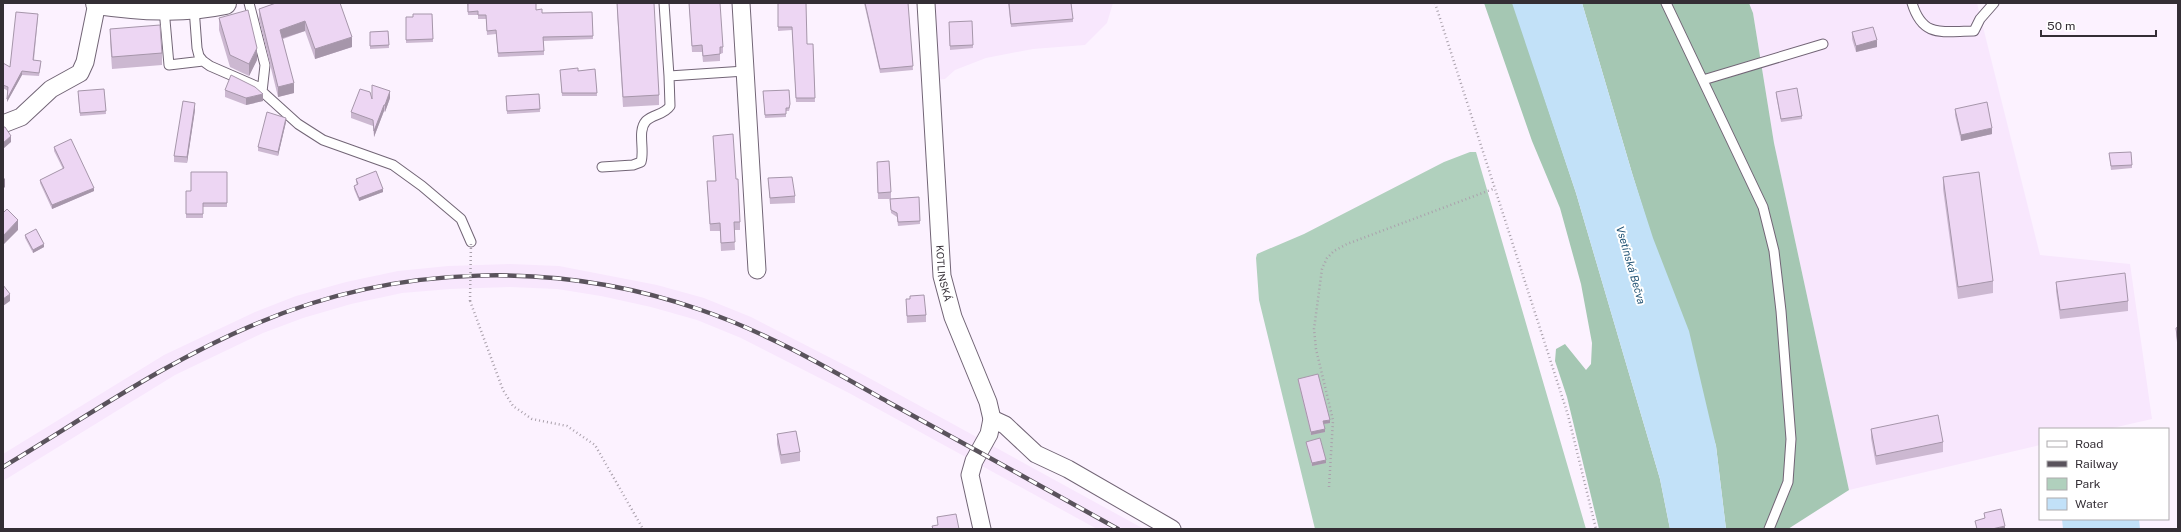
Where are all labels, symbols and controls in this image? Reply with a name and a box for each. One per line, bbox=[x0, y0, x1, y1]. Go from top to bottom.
scale bar bbox=[2041, 12, 2156, 38]
text: 50 m bbox=[2047, 19, 2075, 33]
water label: Vsetínská Bečva bbox=[1614, 225, 1648, 305]
street label: KOTLINSKÁ bbox=[934, 245, 955, 303]
legend bbox=[2039, 428, 2169, 520]
text: Road bbox=[2075, 437, 2103, 451]
text: Railway bbox=[2075, 457, 2119, 471]
text: Park bbox=[2075, 477, 2101, 491]
text: Water bbox=[2075, 497, 2109, 511]

